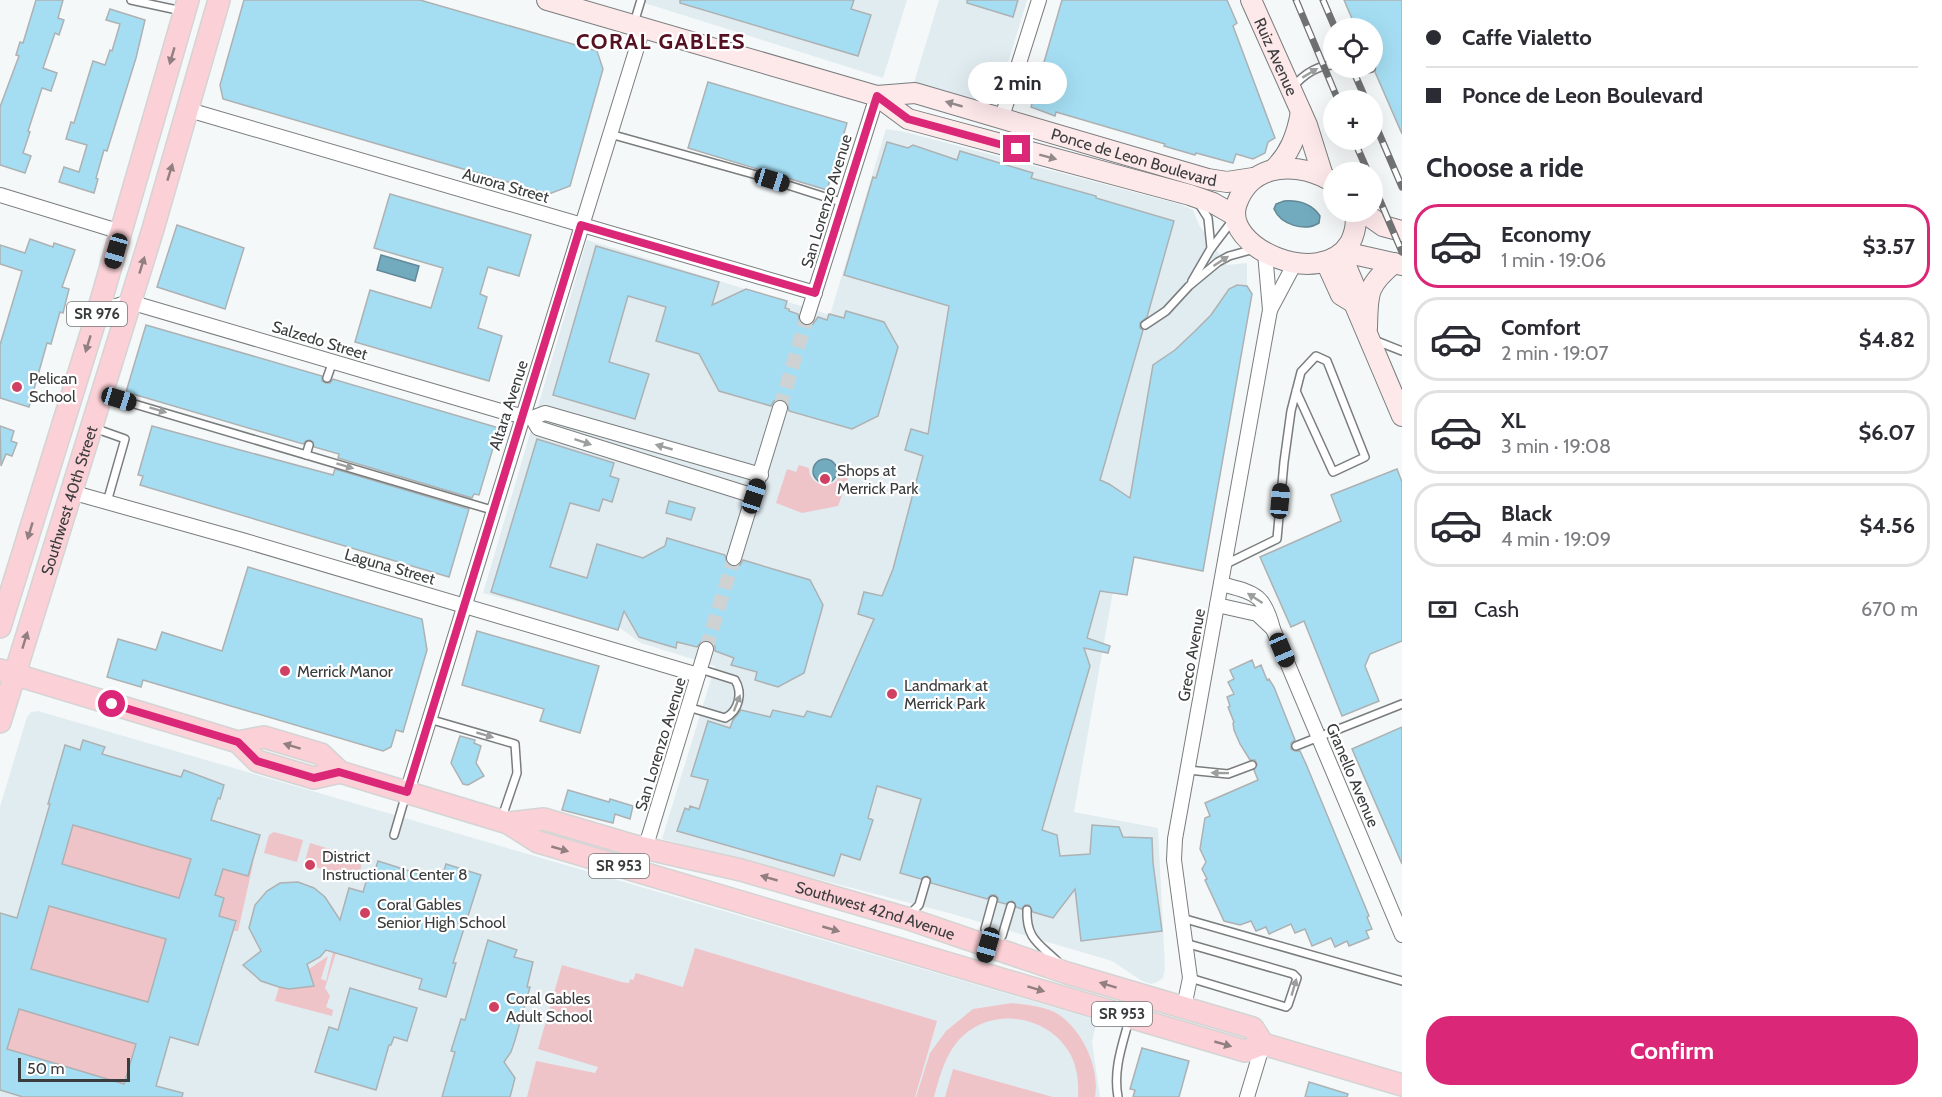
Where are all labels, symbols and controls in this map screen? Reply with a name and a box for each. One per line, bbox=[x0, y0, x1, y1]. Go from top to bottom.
street label: Ruiz Avenue bbox=[1250, 15, 1302, 99]
map controls bbox=[1323, 18, 1383, 222]
button: locate bbox=[1323, 18, 1383, 78]
text: Caffe Vialetto bbox=[1462, 24, 1592, 51]
district label: CORAL GABLES bbox=[576, 28, 746, 55]
one-way arrow bbox=[167, 47, 176, 65]
callout: 2 min bbox=[968, 62, 1066, 104]
one-way arrow bbox=[1302, 68, 1319, 78]
text: 2 min bbox=[993, 71, 1042, 95]
text: Ponce de Leon Boulevard bbox=[1462, 82, 1703, 109]
button: + bbox=[1323, 90, 1383, 150]
one-way arrow bbox=[945, 99, 963, 108]
street label: Ponce de Leon Boulevard bbox=[1049, 124, 1218, 190]
street label: San Lorenzo Avenue bbox=[797, 132, 856, 270]
route end bbox=[1003, 135, 1030, 162]
text: Choose a ride bbox=[1426, 151, 1584, 184]
one-way arrow bbox=[1039, 153, 1058, 163]
button: − bbox=[1323, 162, 1383, 222]
one-way arrow bbox=[166, 163, 175, 181]
street label: Aurora Street bbox=[460, 164, 552, 207]
car bbox=[752, 166, 792, 194]
icon: car bbox=[1429, 219, 1483, 273]
text: Economy bbox=[1501, 221, 1591, 248]
car bbox=[102, 231, 130, 271]
text: $3.57 bbox=[1862, 233, 1915, 260]
text: 1 min · 19:06 bbox=[1501, 248, 1606, 272]
one-way arrow bbox=[138, 256, 147, 274]
one-way arrow bbox=[1213, 256, 1229, 267]
road number: SR 976 bbox=[67, 302, 127, 326]
icon: car bbox=[1429, 312, 1483, 366]
text: Comfort bbox=[1501, 314, 1580, 341]
street label: Salzedo Street bbox=[270, 317, 370, 364]
text: $4.82 bbox=[1859, 326, 1915, 353]
one-way arrow bbox=[83, 335, 92, 353]
text: 2 min · 19:07 bbox=[1501, 341, 1609, 365]
street label: Altara Avenue bbox=[485, 358, 532, 453]
place label: Pelican School bbox=[29, 369, 77, 406]
marker: Pelican School bbox=[10, 380, 24, 394]
car bbox=[99, 385, 139, 413]
icon: car bbox=[1429, 405, 1483, 459]
one-way arrow bbox=[149, 406, 167, 415]
text: XL bbox=[1501, 407, 1526, 434]
text: $6.07 bbox=[1858, 419, 1915, 446]
street label: Southwest 40th Street bbox=[37, 423, 101, 578]
text: 3 min · 19:08 bbox=[1501, 434, 1611, 458]
one-way arrow bbox=[574, 438, 592, 447]
one-way arrow bbox=[655, 442, 673, 451]
place label: Shops at Merrick Park bbox=[837, 461, 919, 498]
one-way arrow bbox=[336, 462, 354, 471]
marker: Shops at Merrick Park bbox=[818, 472, 832, 486]
car bbox=[740, 476, 768, 516]
car bbox=[1269, 482, 1291, 520]
icon: car bbox=[1429, 498, 1483, 552]
text: Black bbox=[1501, 500, 1552, 527]
text: $4.56 bbox=[1860, 512, 1915, 539]
one-way arrow bbox=[25, 522, 34, 540]
text: 4 min · 19:09 bbox=[1501, 527, 1611, 551]
street label: Laguna Street bbox=[342, 544, 438, 589]
one-way arrow bbox=[1247, 592, 1264, 603]
icon: cash bbox=[1426, 593, 1459, 626]
text: Cash bbox=[1474, 596, 1519, 623]
text: 670 m bbox=[1861, 597, 1918, 621]
street label: Greco Avenue bbox=[1174, 607, 1209, 703]
car bbox=[1267, 630, 1297, 670]
one-way arrow bbox=[21, 631, 31, 649]
place label: Merrick Manor bbox=[297, 662, 394, 681]
marker: Merrick Manor bbox=[278, 664, 292, 678]
street label: San Lorenzo Avenue bbox=[631, 675, 690, 813]
place label: Landmark at Merrick Park bbox=[904, 676, 989, 713]
marker: Landmark at Merrick Park bbox=[885, 687, 899, 701]
route start bbox=[98, 690, 125, 717]
one-way arrow bbox=[732, 693, 742, 711]
street label: Granello Avenue bbox=[1322, 720, 1383, 830]
one-way arrow bbox=[476, 731, 494, 740]
one-way arrow bbox=[283, 741, 301, 750]
one-way arrow bbox=[1211, 769, 1230, 778]
one-way arrow bbox=[551, 845, 569, 854]
place label: District Instructional Center 8 bbox=[322, 847, 468, 884]
road number: SR 953 bbox=[589, 854, 649, 878]
marker: District Instructional Center 8 bbox=[303, 858, 317, 872]
one-way arrow bbox=[760, 873, 778, 882]
street label: Southwest 42nd Avenue bbox=[793, 877, 957, 944]
place label: Coral Gables Senior High School bbox=[377, 895, 506, 932]
marker: Coral Gables Senior High School bbox=[358, 906, 372, 920]
one-way arrow bbox=[822, 925, 840, 934]
car bbox=[974, 925, 1002, 965]
one-way arrow bbox=[1290, 978, 1299, 996]
one-way arrow bbox=[1099, 980, 1117, 989]
one-way arrow bbox=[1027, 985, 1045, 994]
place label: Coral Gables Adult School bbox=[506, 989, 593, 1026]
marker: Coral Gables Adult School bbox=[487, 1000, 501, 1014]
road number: SR 953 bbox=[1092, 1002, 1152, 1026]
button: Confirm bbox=[1426, 1016, 1918, 1085]
one-way arrow bbox=[1214, 1040, 1232, 1049]
scale bar bbox=[18, 1055, 130, 1082]
text: 50 m bbox=[27, 1059, 64, 1078]

